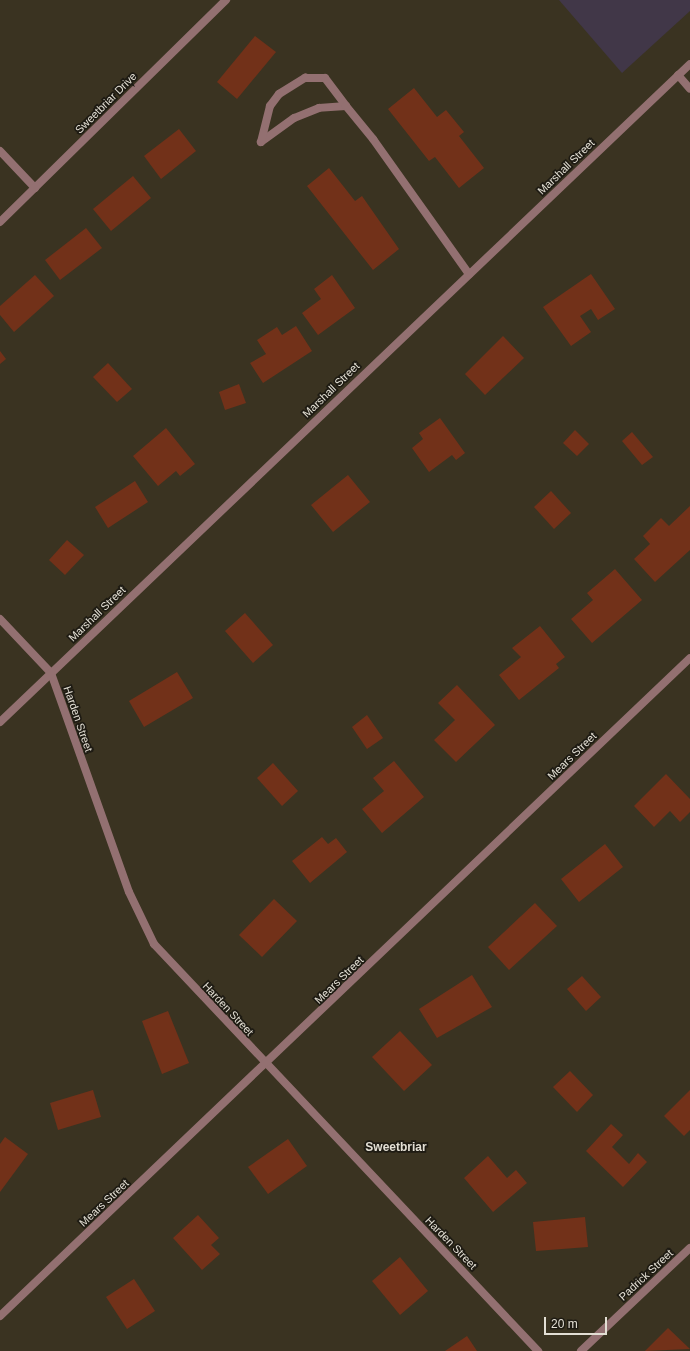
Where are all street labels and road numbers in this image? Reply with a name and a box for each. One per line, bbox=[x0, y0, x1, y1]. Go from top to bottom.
street label: Sweetbriar Drive bbox=[73, 70, 139, 136]
street label: Marshall Street bbox=[535, 137, 597, 197]
street label: Marshall Street bbox=[300, 360, 362, 420]
street label: Marshall Street bbox=[66, 584, 128, 644]
street label: Harden Street bbox=[61, 684, 95, 754]
street label: Mears Street bbox=[545, 729, 599, 783]
street label: Mears Street bbox=[312, 953, 366, 1007]
street label: Harden Street bbox=[200, 979, 256, 1039]
street label: Mears Street bbox=[76, 1177, 132, 1229]
street label: Harden Street bbox=[422, 1214, 480, 1272]
street label: Padrick Street bbox=[616, 1247, 676, 1303]

